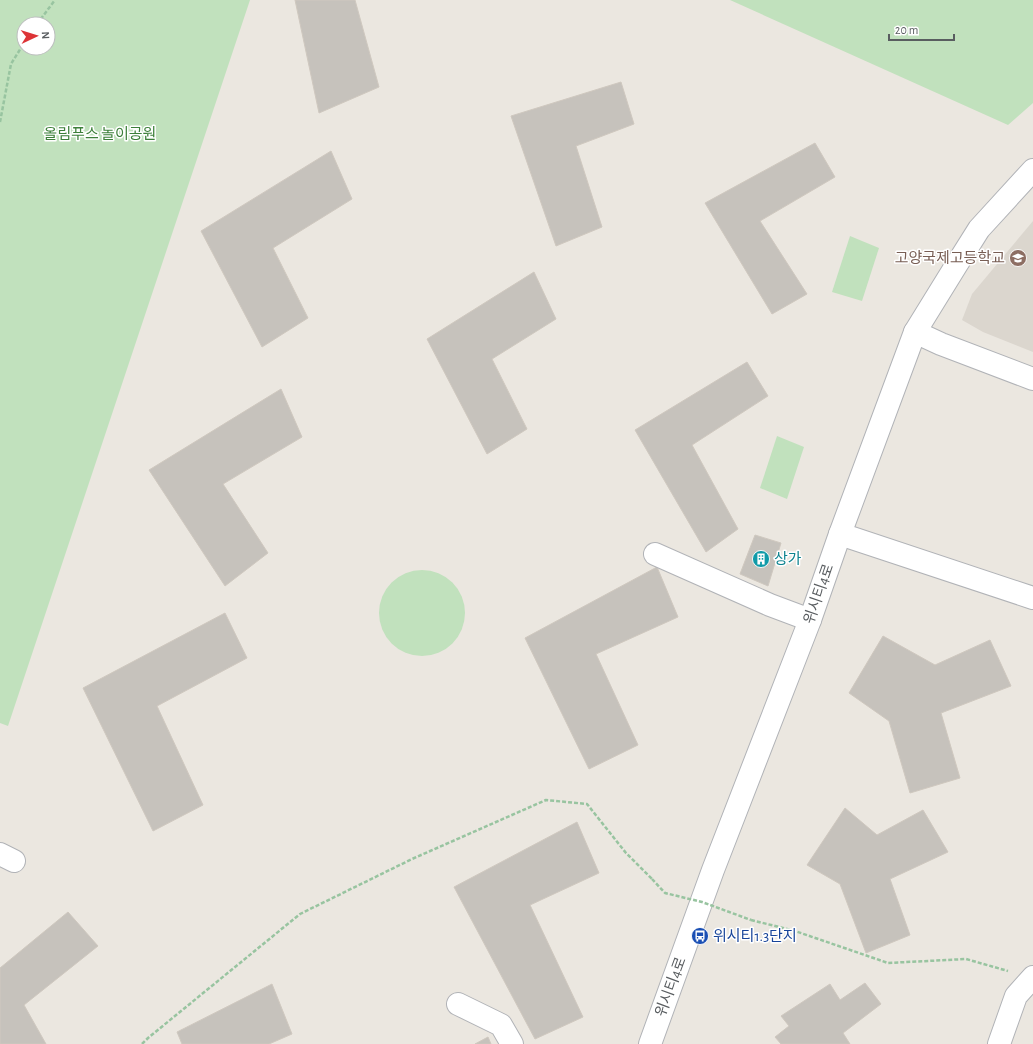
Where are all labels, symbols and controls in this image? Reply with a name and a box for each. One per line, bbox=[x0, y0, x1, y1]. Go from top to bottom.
north arrow bbox=[16, 16, 56, 56]
scale bar bbox=[889, 16, 954, 42]
text: 20 m bbox=[895, 24, 918, 36]
text: N bbox=[40, 31, 51, 40]
park label: 올림푸스 놀이공원 bbox=[44, 126, 156, 142]
school or university icon: 고양국제고등학교 bbox=[1008, 248, 1028, 268]
place label: 고양국제고등학교 bbox=[895, 249, 1005, 266]
building icon: 상가 bbox=[751, 549, 771, 569]
place label: 상가 bbox=[774, 551, 802, 567]
street label: 위시티4로 bbox=[801, 562, 836, 626]
bus stop icon: 위시티1.3단지 bbox=[690, 926, 710, 946]
place label: 위시티1.3단지 bbox=[713, 928, 797, 944]
street label: 위시티4로 bbox=[652, 955, 689, 1019]

